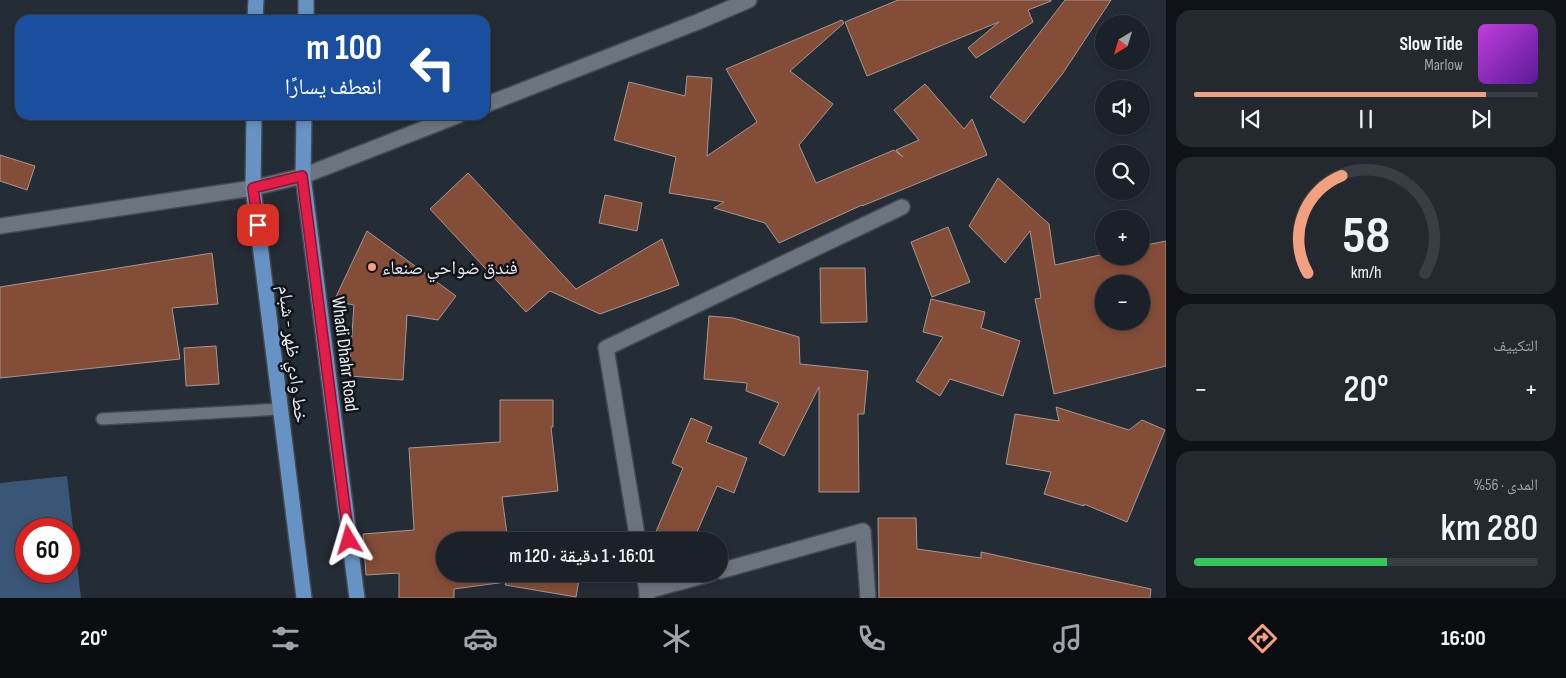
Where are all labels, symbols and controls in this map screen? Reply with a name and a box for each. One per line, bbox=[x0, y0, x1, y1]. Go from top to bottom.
north arrow bbox=[1095, 15, 1150, 70]
map controls bbox=[1095, 15, 1150, 330]
text: 100 m bbox=[306, 27, 382, 70]
text: Slow Tide bbox=[1399, 33, 1463, 56]
icon: left bbox=[400, 35, 465, 100]
text: Marlow bbox=[1424, 56, 1463, 75]
text: انعطف يسارًا bbox=[285, 74, 382, 101]
button: sound bbox=[1095, 80, 1150, 135]
icon: previous bbox=[1237, 105, 1265, 133]
icon: pause bbox=[1352, 105, 1380, 133]
icon: next bbox=[1467, 105, 1495, 133]
button: search bbox=[1095, 145, 1150, 200]
pin bbox=[237, 204, 279, 246]
text: 58 bbox=[1342, 205, 1390, 268]
button: + bbox=[1095, 210, 1150, 265]
icon: arrive bbox=[244, 211, 272, 239]
place label: فندق ضواحي صنعاء bbox=[382, 257, 518, 283]
marker: فندق ضواحي صنعاء bbox=[366, 261, 378, 273]
text: km/h bbox=[1351, 262, 1381, 283]
button: − bbox=[1095, 275, 1150, 330]
street label: خط وادي ظهر - شبام bbox=[270, 284, 312, 425]
street label: Whadi Dhahr Road bbox=[326, 296, 363, 413]
text: التكييف bbox=[1493, 337, 1538, 356]
text: 20° bbox=[1343, 367, 1389, 412]
text: − bbox=[1194, 373, 1208, 406]
text: + bbox=[1524, 373, 1538, 406]
text: المدى · 56% bbox=[1473, 476, 1538, 495]
text: 280 km bbox=[1441, 506, 1538, 551]
position arrow bbox=[322, 513, 374, 565]
speed limit sign: 60 bbox=[15, 518, 80, 583]
text: 16:01 · 1 دقيقة · 120 m bbox=[509, 545, 655, 568]
icon: filters bbox=[268, 621, 303, 656]
icon: car bbox=[463, 621, 498, 656]
icon: climate bbox=[659, 621, 694, 656]
icon: phone bbox=[854, 621, 889, 656]
icon: music bbox=[1050, 621, 1085, 656]
icon: directions bbox=[1245, 621, 1280, 656]
text: 20° bbox=[80, 625, 107, 652]
text: 16:00 bbox=[1441, 625, 1486, 652]

